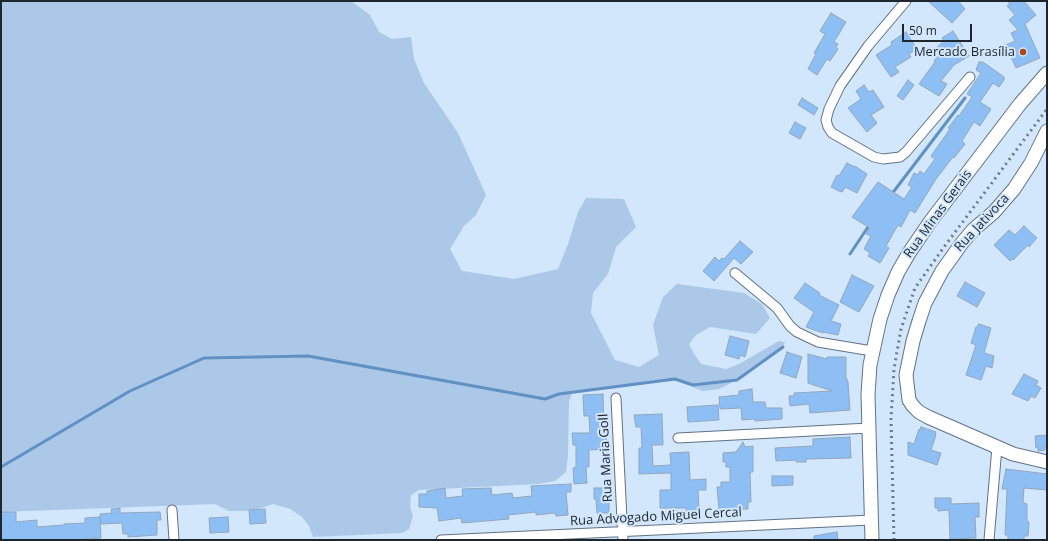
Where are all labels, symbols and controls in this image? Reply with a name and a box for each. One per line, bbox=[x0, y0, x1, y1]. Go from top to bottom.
scale bar bbox=[904, 16, 974, 42]
text: 50 m bbox=[909, 22, 937, 39]
place label: Mercado Brasília bbox=[914, 44, 1015, 60]
marker: Mercado Brasília bbox=[1018, 47, 1028, 57]
street label: Rua Minas Gerais bbox=[901, 167, 975, 261]
street label: Rua Jativoca bbox=[951, 191, 1013, 255]
street label: Rua Maria Goll bbox=[596, 413, 616, 503]
street label: Rua Advogado Miguel Cercal bbox=[570, 505, 742, 529]

